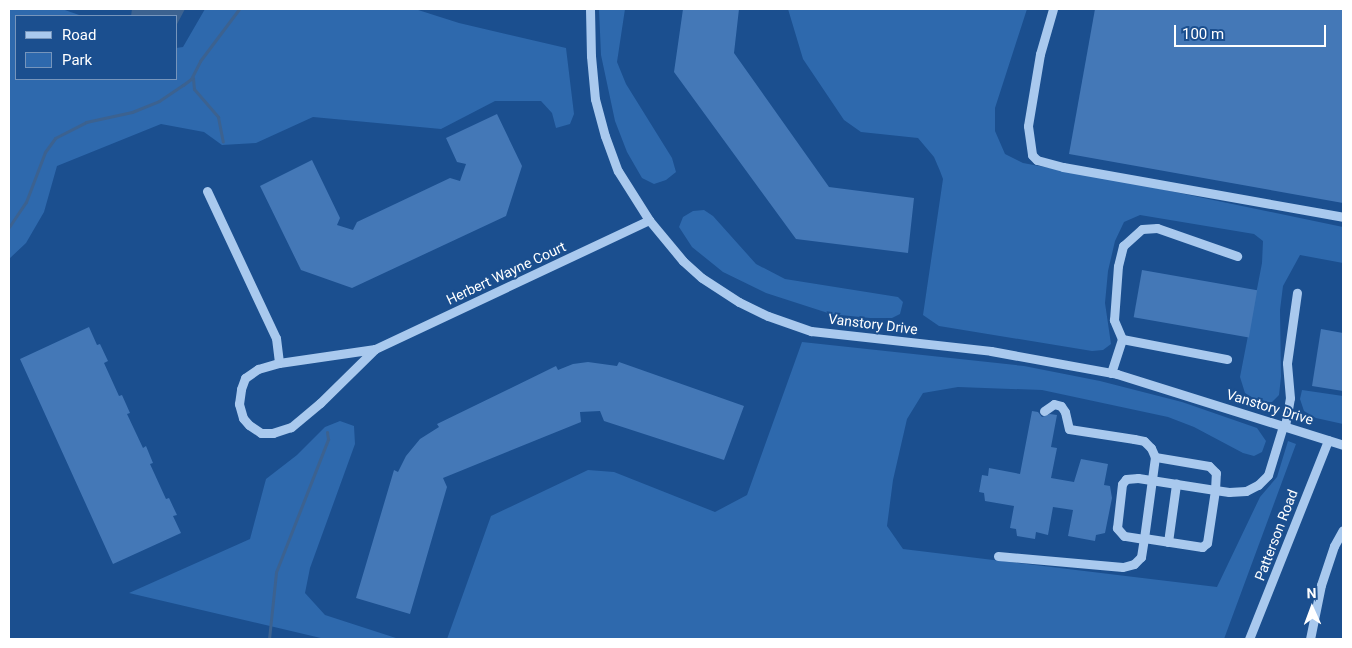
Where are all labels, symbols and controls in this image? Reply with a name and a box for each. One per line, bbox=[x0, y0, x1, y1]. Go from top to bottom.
legend bbox=[15, 15, 178, 80]
scale bar bbox=[1177, 15, 1330, 47]
text: 100 m bbox=[1182, 25, 1224, 43]
text: Road bbox=[62, 26, 96, 44]
text: Park bbox=[62, 51, 92, 69]
street label: Herbert Wayne Court bbox=[444, 238, 568, 308]
street label: Vanstory Drive bbox=[827, 310, 919, 338]
street label: Vanstory Drive bbox=[1225, 386, 1315, 428]
street label: Patterson Road bbox=[1251, 487, 1301, 583]
north arrow bbox=[1287, 583, 1337, 633]
text: N bbox=[1306, 585, 1317, 601]

